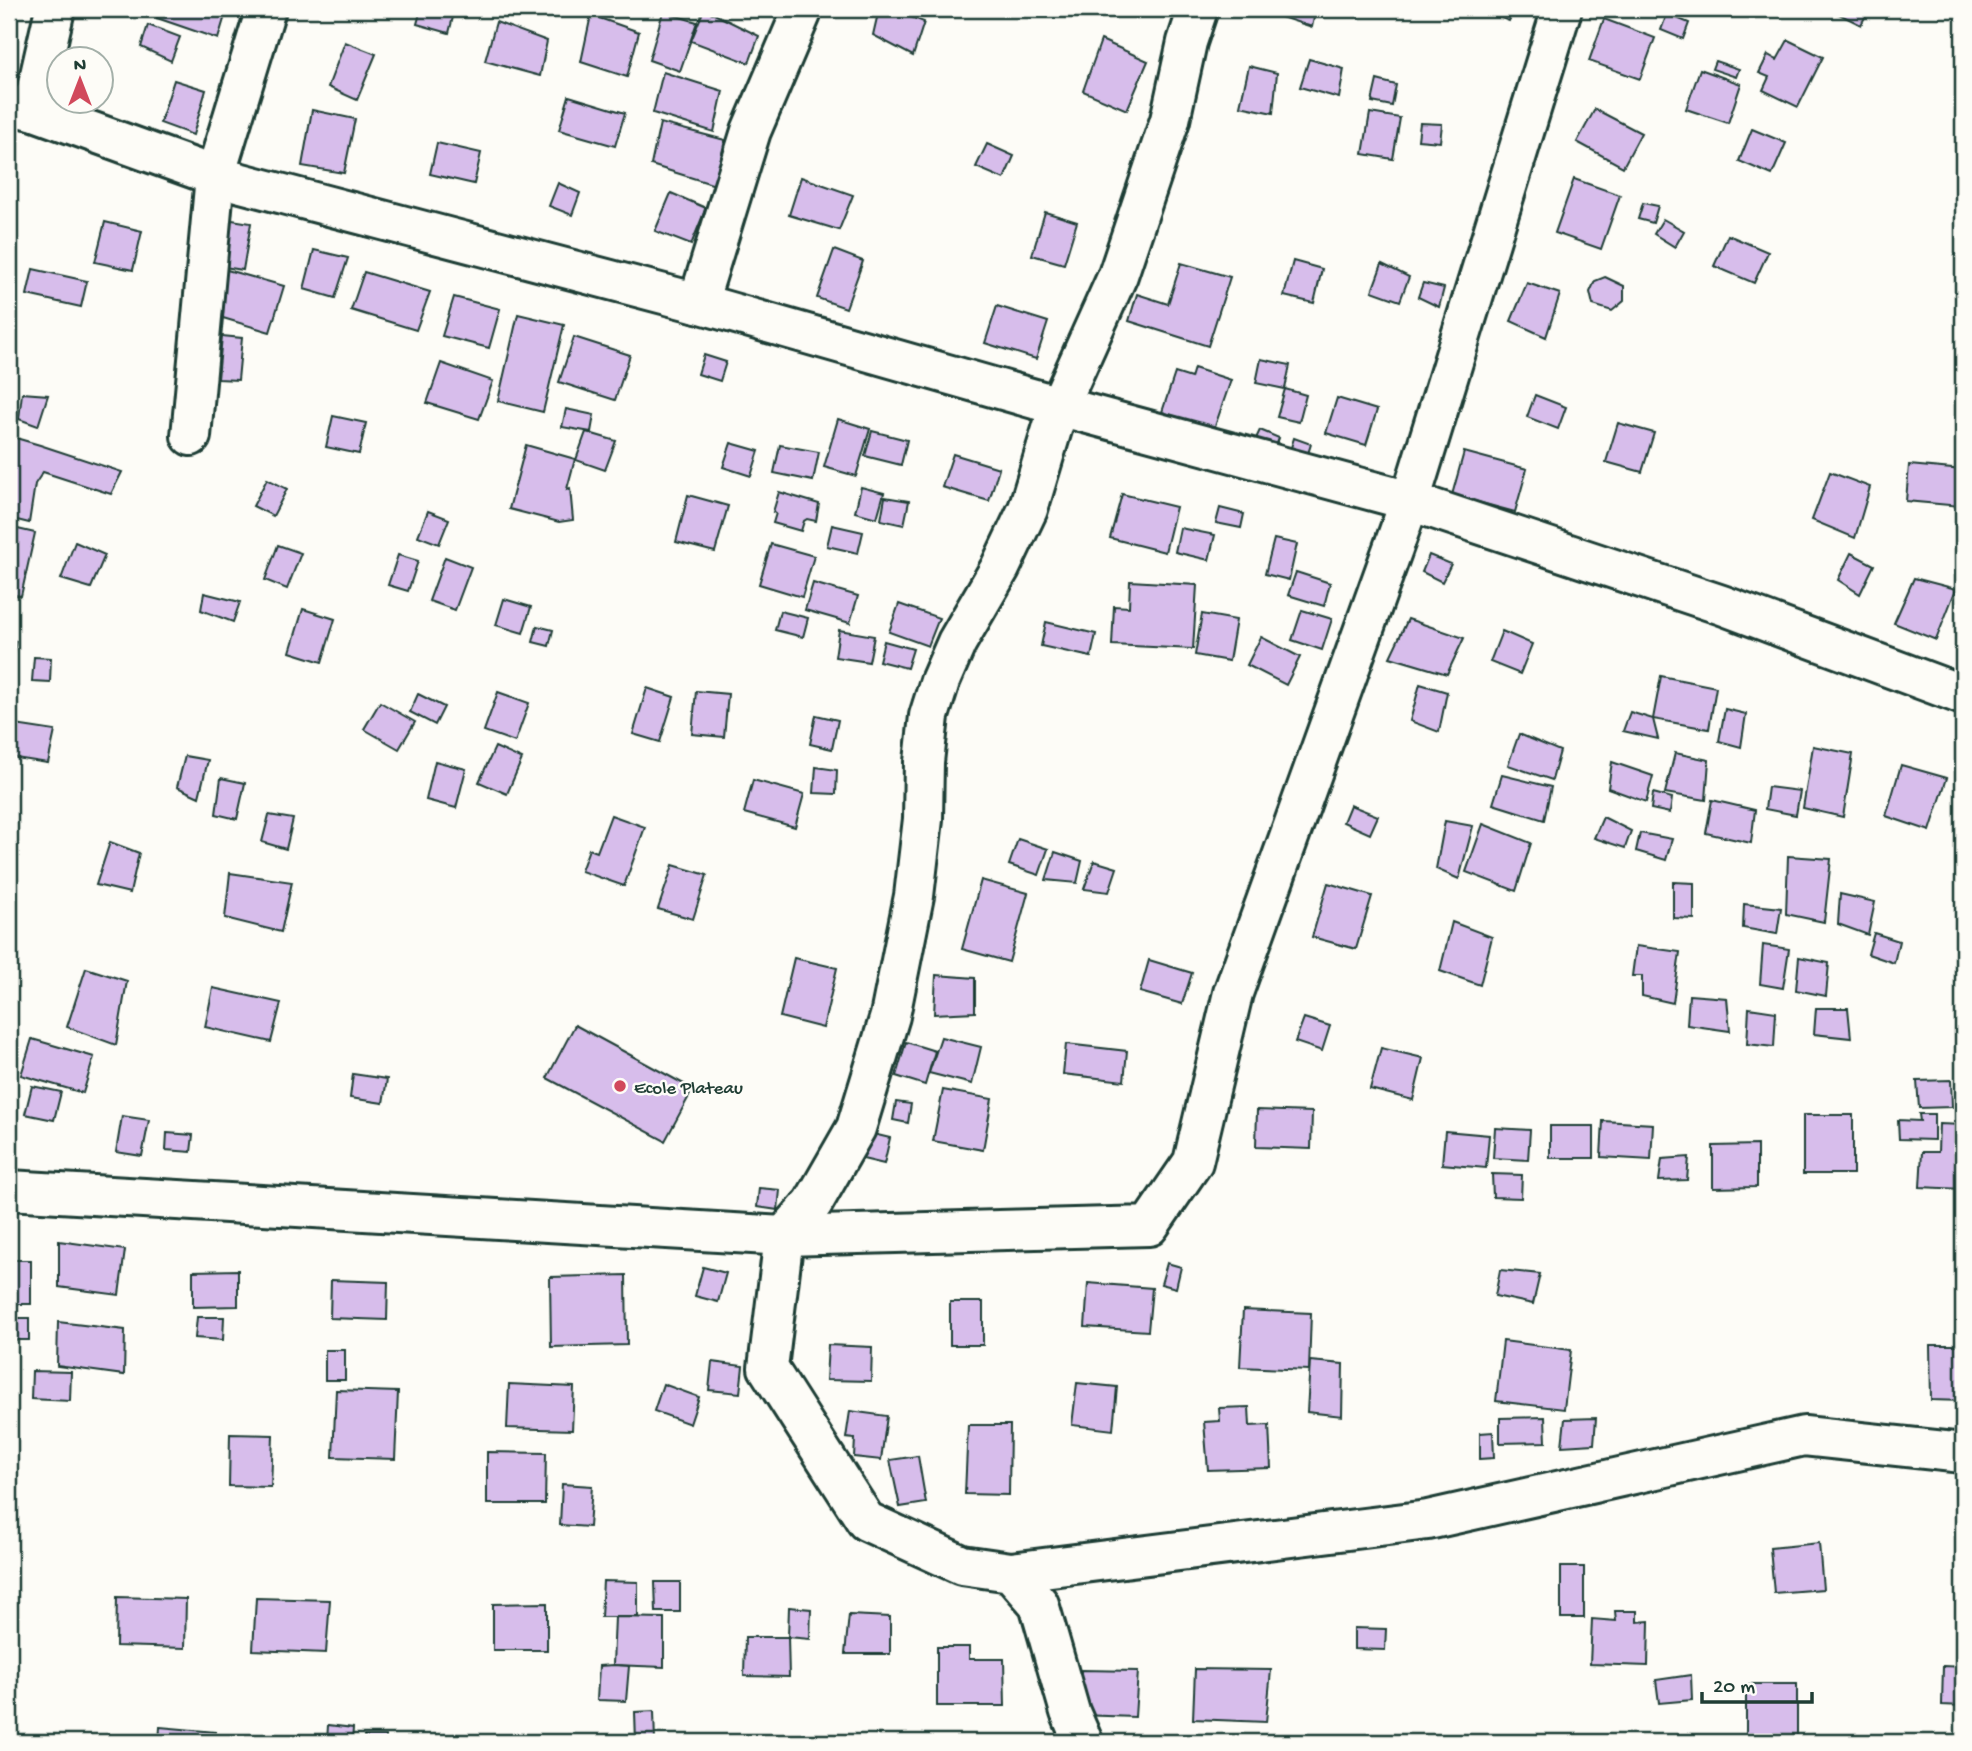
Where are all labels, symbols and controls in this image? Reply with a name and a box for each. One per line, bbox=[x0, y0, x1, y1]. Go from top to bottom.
north arrow bbox=[46, 46, 116, 116]
text: N bbox=[74, 55, 86, 78]
marker: Ecole Plateau bbox=[612, 1078, 628, 1094]
place label: Ecole Plateau bbox=[634, 1078, 743, 1101]
scale bar bbox=[1702, 1660, 1813, 1704]
text: 20 m bbox=[1713, 1676, 1755, 1701]

